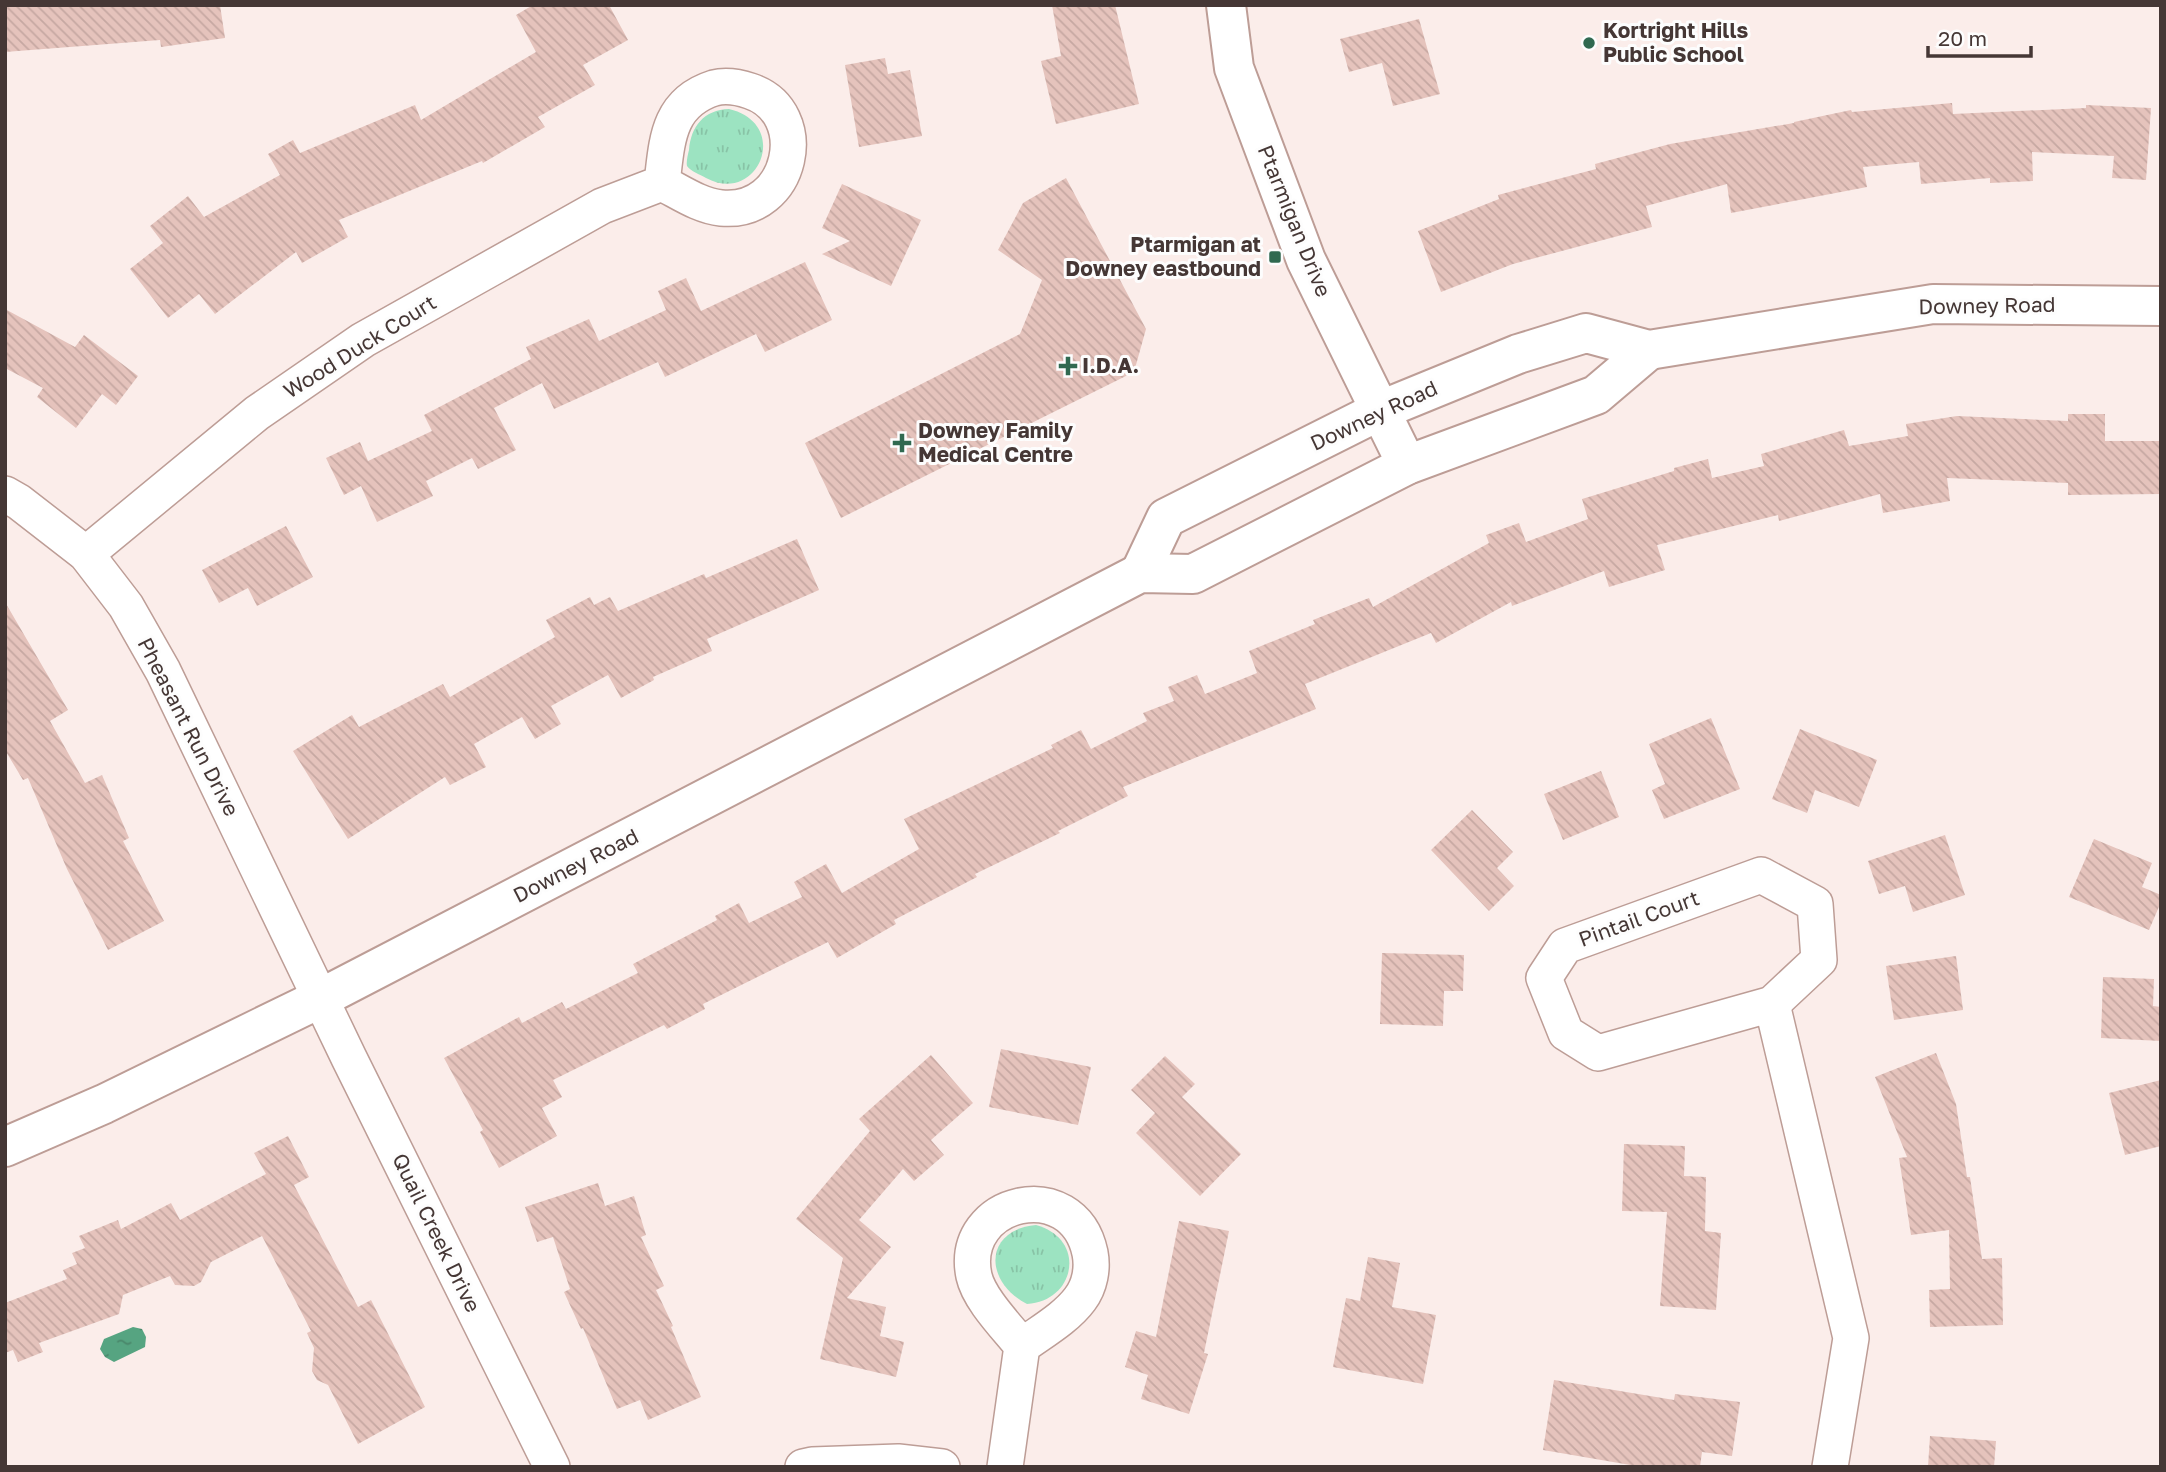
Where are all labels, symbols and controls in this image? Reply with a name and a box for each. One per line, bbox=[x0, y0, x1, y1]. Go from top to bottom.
scale bar bbox=[1928, 14, 2031, 58]
place label: Kortright Hills Public School bbox=[1603, 17, 1748, 67]
text: 20 m bbox=[1938, 25, 1987, 51]
marker: Kortright Hills Public School bbox=[1581, 35, 1597, 51]
street label: Ptarmigan Drive bbox=[1253, 141, 1337, 300]
place label: Ptarmigan at Downey eastbound bbox=[1065, 231, 1261, 281]
marker: Ptarmigan at Downey eastbound bbox=[1267, 249, 1283, 265]
street label: Wood Duck Court bbox=[278, 289, 441, 404]
street label: Downey Road bbox=[1918, 291, 2056, 319]
place label: I.D.A. bbox=[1082, 352, 1139, 378]
marker: I.D.A. bbox=[1060, 358, 1076, 374]
street label: Downey Road bbox=[1306, 374, 1441, 456]
place label: Downey Family Medical Centre bbox=[918, 417, 1073, 467]
marker: Downey Family Medical Centre bbox=[892, 433, 912, 453]
street label: Pheasant Run Drive bbox=[133, 633, 245, 820]
street label: Downey Road bbox=[508, 822, 643, 908]
street label: Pintail Court bbox=[1575, 884, 1703, 952]
street label: Quail Creek Drive bbox=[387, 1149, 487, 1316]

